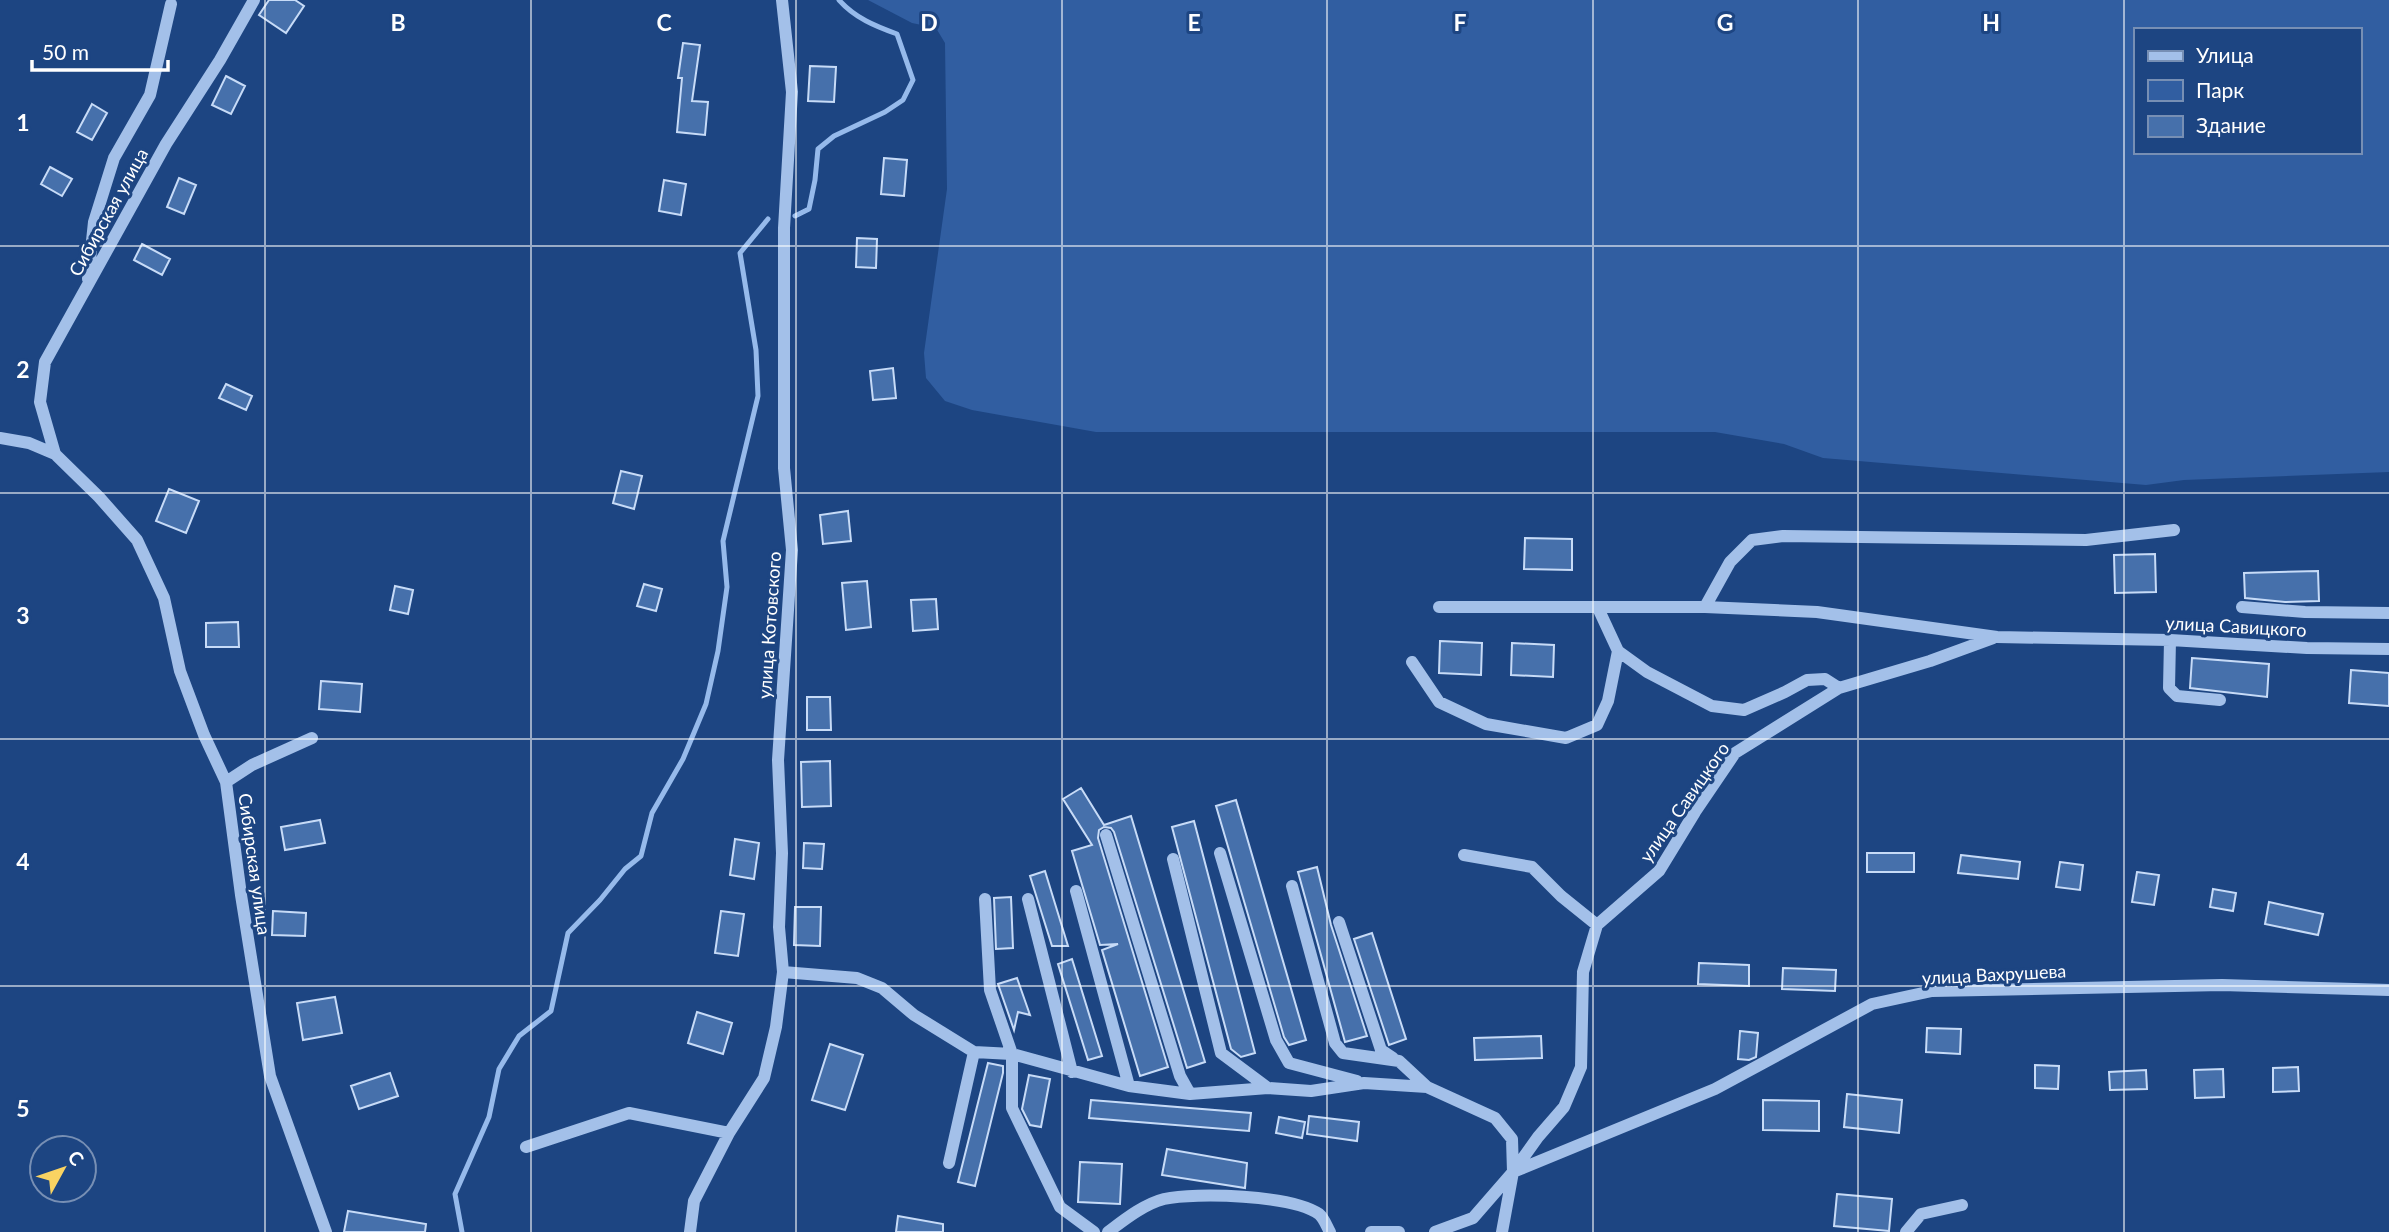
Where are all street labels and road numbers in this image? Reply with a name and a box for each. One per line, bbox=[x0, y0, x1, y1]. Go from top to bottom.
street label: Сибирская улица bbox=[64, 144, 152, 280]
street label: улица Котовского bbox=[753, 550, 785, 700]
street label: улица Савицкого bbox=[2165, 611, 2307, 641]
street label: улица Савицкого bbox=[1634, 738, 1734, 866]
street label: Сибирская улица bbox=[234, 792, 276, 936]
street label: улица Вахрушева bbox=[1921, 959, 2067, 989]

